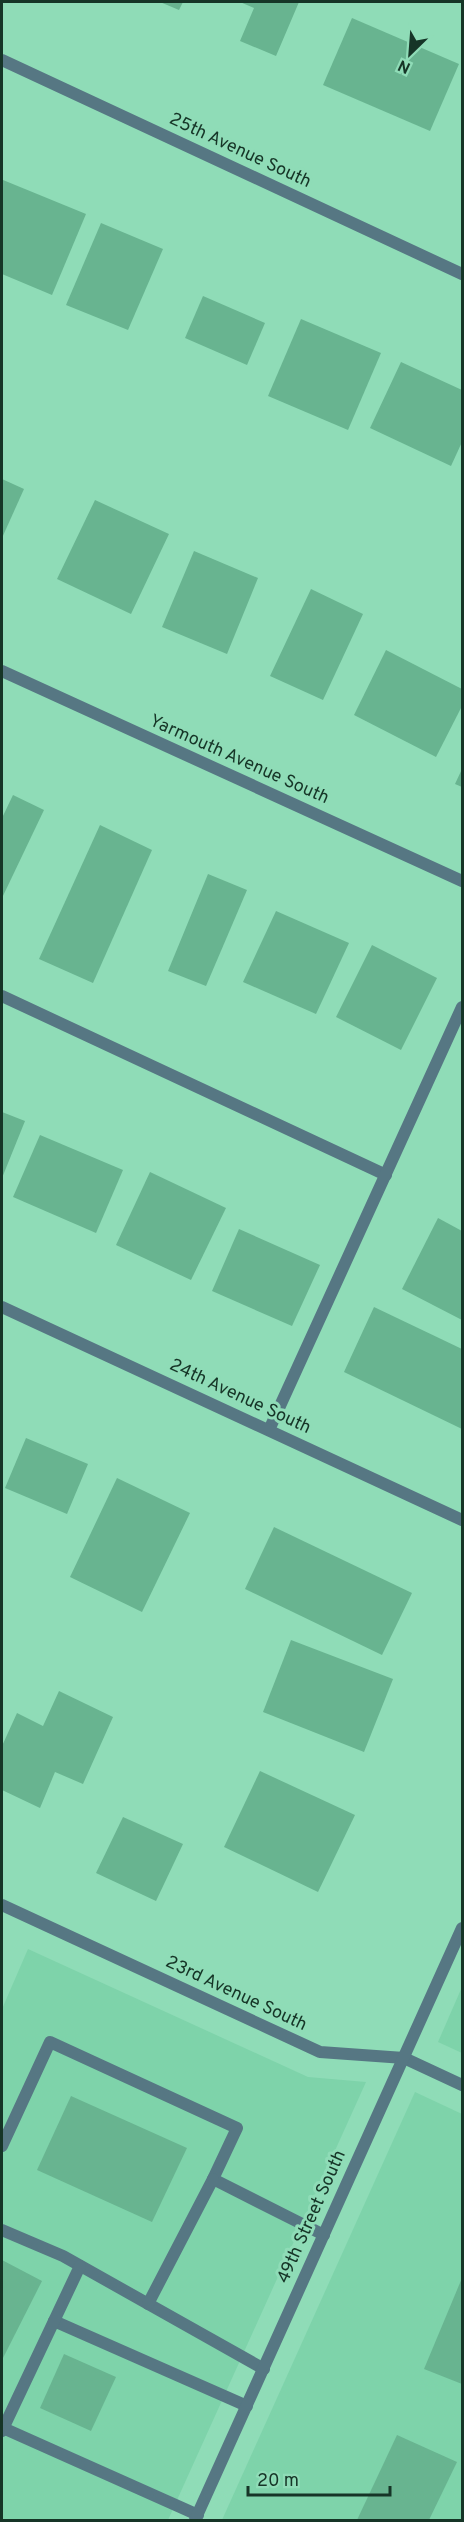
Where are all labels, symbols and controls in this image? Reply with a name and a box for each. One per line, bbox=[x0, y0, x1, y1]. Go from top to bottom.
north arrow bbox=[380, 24, 440, 84]
text: N bbox=[395, 54, 414, 77]
street label: 25th Avenue South bbox=[165, 108, 315, 194]
street label: Yarmouth Avenue South bbox=[146, 710, 332, 810]
street label: 24th Avenue South bbox=[165, 1354, 315, 1440]
street label: 23rd Avenue South bbox=[162, 1951, 310, 2037]
street label: 49th Street South bbox=[272, 2147, 352, 2287]
scale bar bbox=[248, 2459, 390, 2497]
text: 20 m bbox=[257, 2470, 299, 2493]

